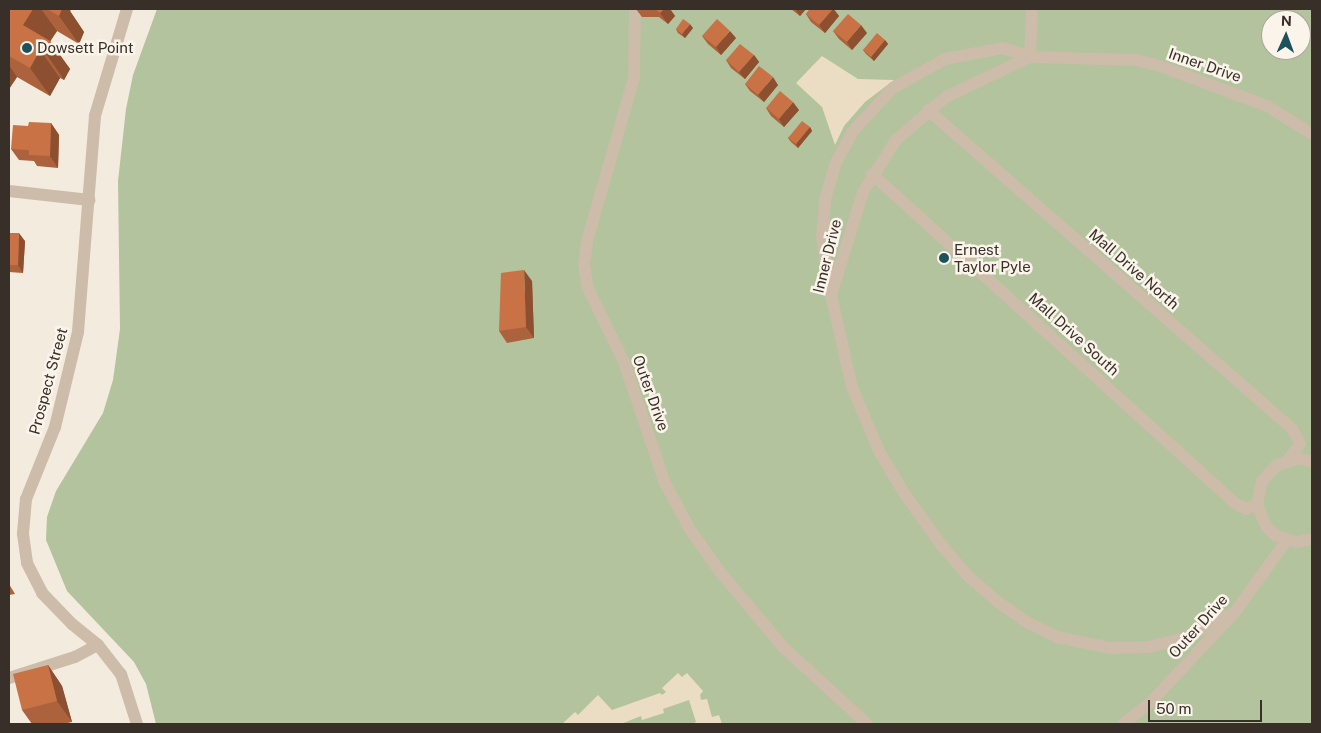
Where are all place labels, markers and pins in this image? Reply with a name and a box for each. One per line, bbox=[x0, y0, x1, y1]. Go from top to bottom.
place label: Dowsett Point bbox=[37, 39, 134, 57]
marker: Dowsett Point bbox=[21, 42, 33, 54]
place label: Ernest Taylor Pyle bbox=[954, 240, 1031, 275]
marker: Ernest Taylor Pyle bbox=[938, 252, 950, 264]

